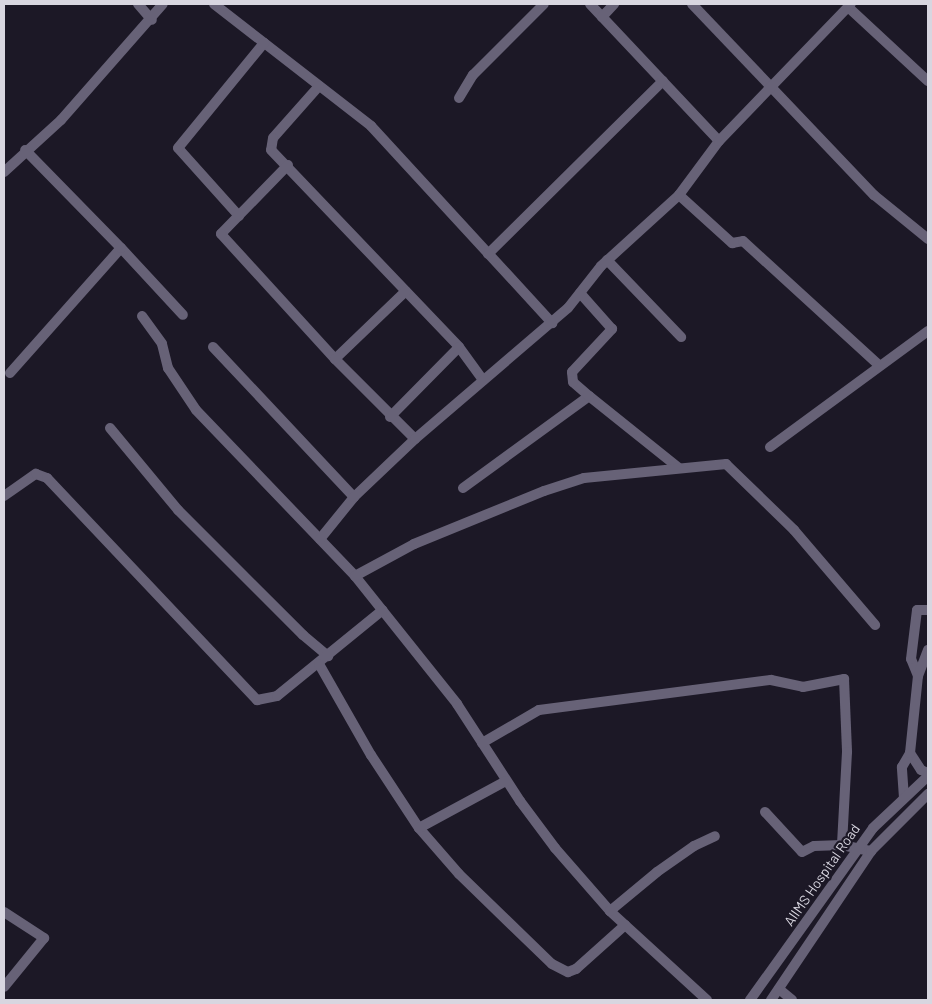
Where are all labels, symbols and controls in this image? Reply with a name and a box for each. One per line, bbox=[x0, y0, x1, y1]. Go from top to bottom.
street label: AIIMS Hospital Road bbox=[780, 821, 864, 929]

